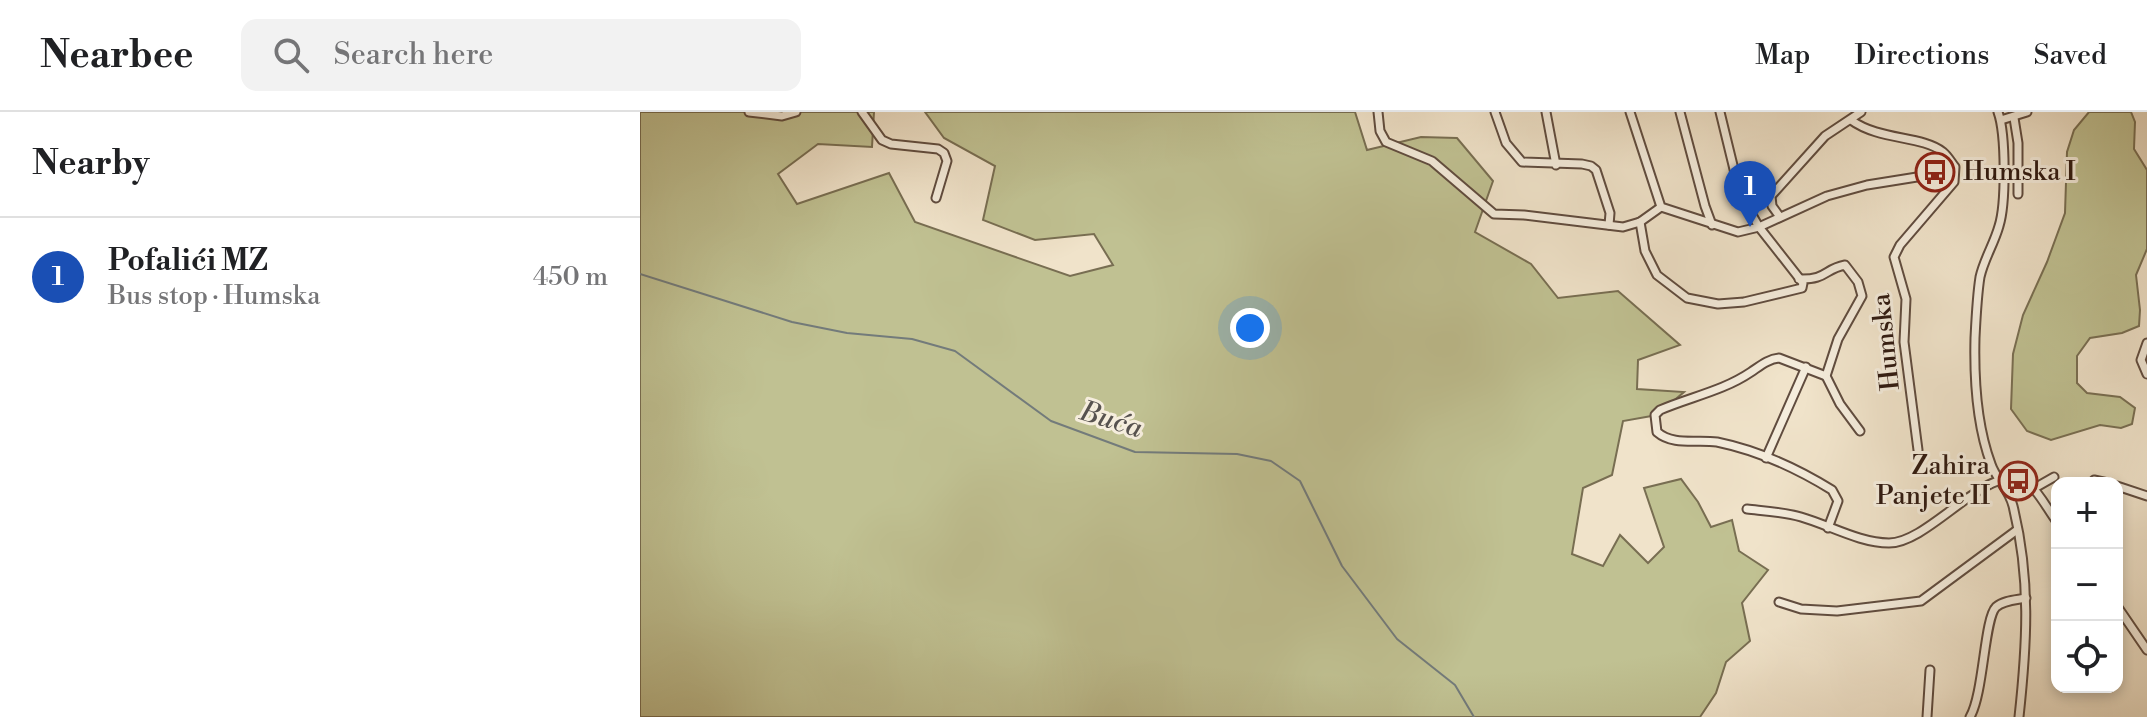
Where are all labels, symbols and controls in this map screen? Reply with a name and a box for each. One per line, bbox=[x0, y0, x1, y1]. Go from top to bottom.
search box bbox=[241, 19, 801, 91]
text: Nearbee bbox=[40, 32, 193, 79]
icon: search bbox=[269, 33, 313, 77]
text: Search here bbox=[333, 36, 494, 74]
text: Map bbox=[1755, 38, 1810, 73]
text: Directions bbox=[1854, 38, 1989, 73]
text: Saved bbox=[2033, 38, 2107, 73]
text: Nearby bbox=[32, 143, 150, 185]
bus stop icon: Humska I bbox=[1914, 151, 1956, 193]
place label: Humska I bbox=[1963, 156, 2076, 188]
pin: 1 bbox=[1724, 161, 1776, 227]
text: Pofalići MZ bbox=[108, 242, 267, 280]
text: 1 bbox=[52, 261, 64, 293]
text: 450 m bbox=[533, 261, 608, 293]
text: Bus stop · Humska bbox=[108, 280, 320, 312]
street label: Humska bbox=[1865, 291, 1907, 392]
your location bbox=[1230, 308, 1270, 348]
water label: Buća bbox=[1075, 394, 1147, 446]
place label: Zahira Panjete II bbox=[1876, 450, 1991, 512]
bus stop icon: Zahira Panjete II bbox=[1997, 460, 2039, 502]
map controls bbox=[2051, 477, 2123, 693]
button: + bbox=[2051, 477, 2123, 549]
button: − bbox=[2051, 549, 2123, 621]
button: locate bbox=[2051, 621, 2123, 693]

